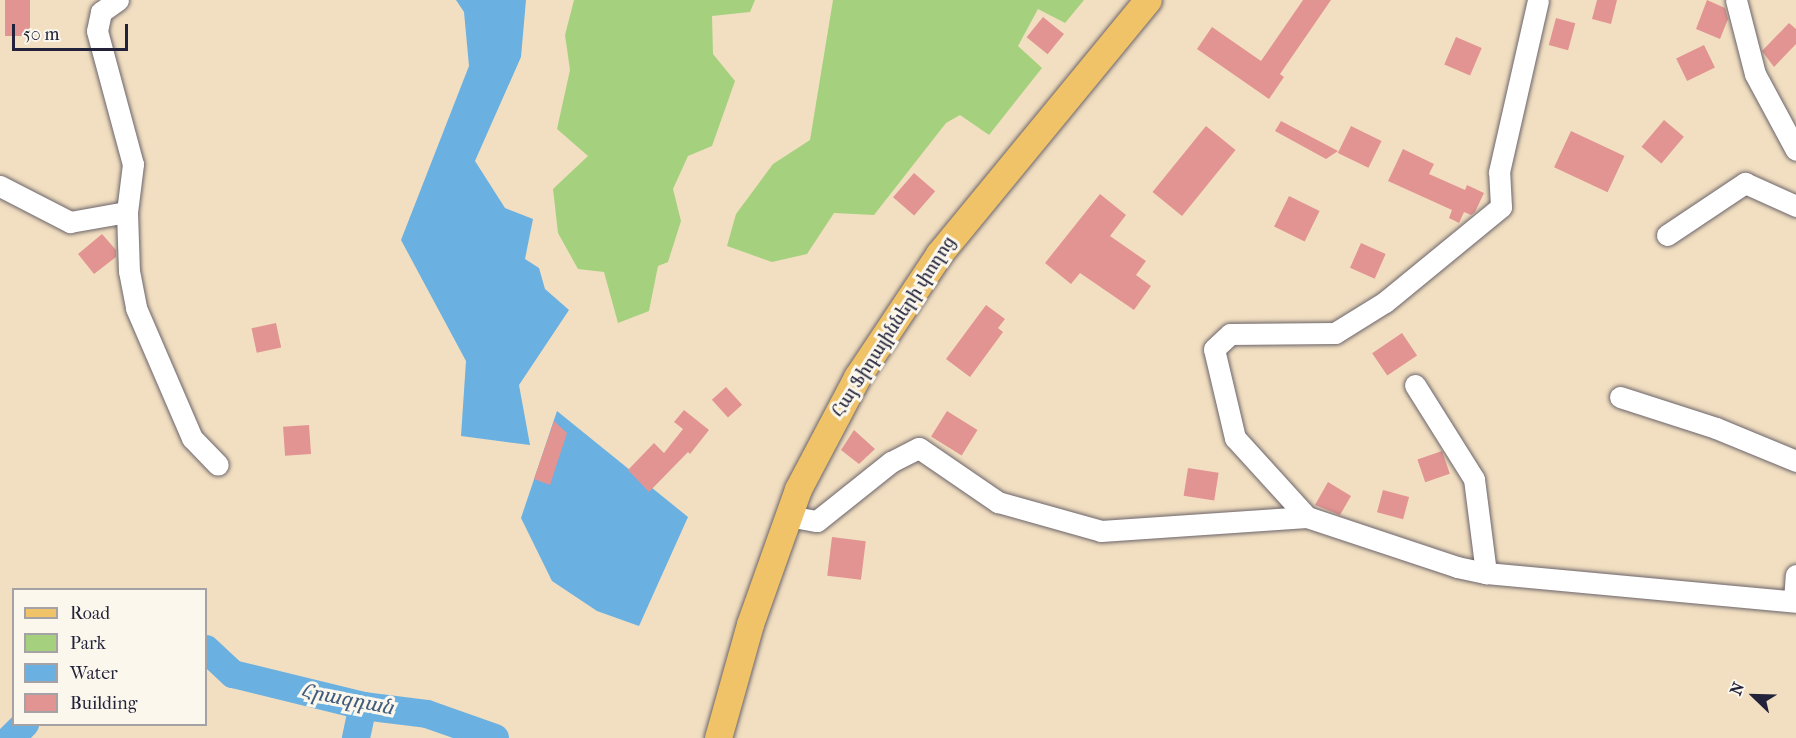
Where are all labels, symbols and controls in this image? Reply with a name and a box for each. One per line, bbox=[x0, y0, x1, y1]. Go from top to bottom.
scale bar bbox=[15, 12, 130, 50]
text: 50 m bbox=[23, 24, 59, 45]
street label: Հայ Ֆիդայինների փողոց bbox=[827, 233, 961, 421]
legend bbox=[12, 588, 207, 726]
text: Road bbox=[70, 603, 110, 624]
text: Park bbox=[70, 633, 106, 654]
text: Water bbox=[70, 663, 118, 684]
north arrow bbox=[1724, 666, 1784, 726]
water label: Հրազդան bbox=[299, 678, 395, 720]
text: N bbox=[1726, 679, 1748, 698]
text: Building bbox=[70, 693, 137, 714]

